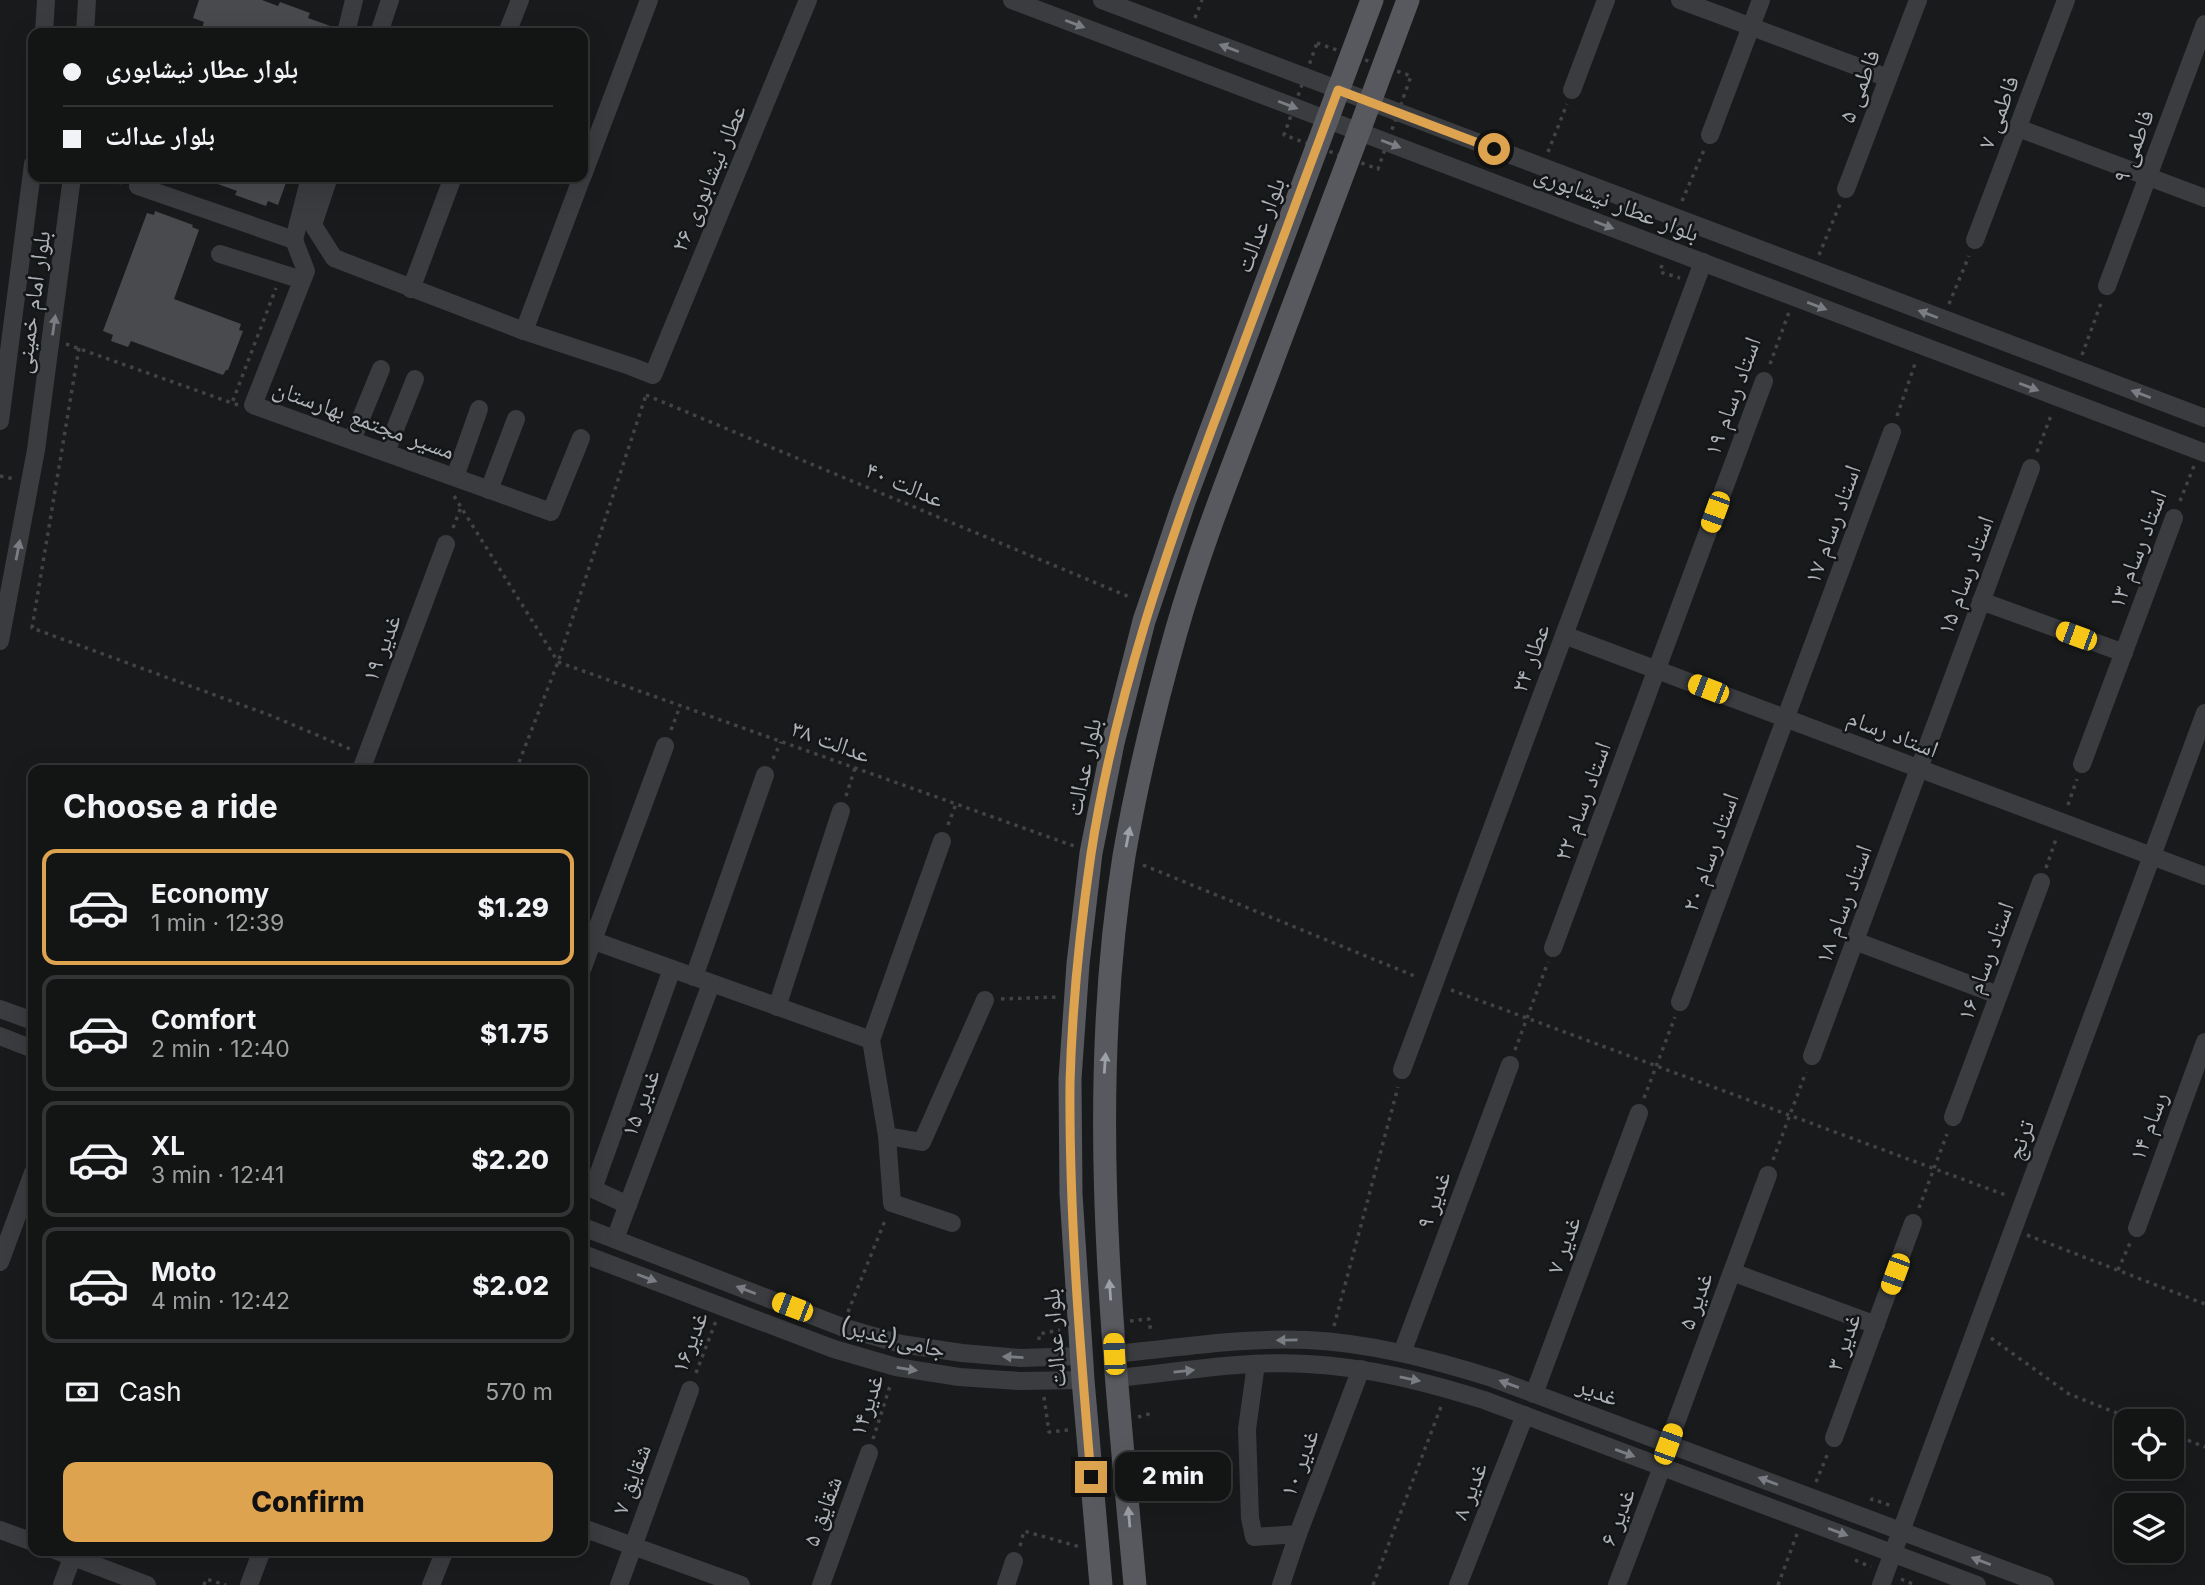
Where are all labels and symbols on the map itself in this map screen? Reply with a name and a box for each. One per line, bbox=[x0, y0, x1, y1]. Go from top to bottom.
one-way arrow bbox=[1065, 19, 1086, 30]
one-way arrow bbox=[1218, 43, 1239, 54]
street label: فاطمی ۵ bbox=[1832, 45, 1886, 127]
street label: فاطمی ۷ bbox=[1971, 71, 2025, 153]
street label: عطار نیشابوری ۲۶ bbox=[664, 100, 752, 256]
one-way arrow bbox=[1278, 100, 1299, 111]
street label: فاطمی ۹ bbox=[2106, 105, 2160, 187]
route start bbox=[1478, 133, 1510, 165]
one-way arrow bbox=[1381, 139, 1402, 150]
street label: بلوار عطار نیشابوری bbox=[1531, 158, 1703, 248]
street label: بلوار عدالت bbox=[1229, 173, 1291, 277]
one-way arrow bbox=[1593, 219, 1614, 230]
street label: بلوار امام خمینی bbox=[8, 229, 58, 376]
one-way arrow bbox=[1806, 300, 1827, 311]
one-way arrow bbox=[1918, 308, 1939, 319]
one-way arrow bbox=[48, 314, 59, 336]
street label: استاد رسام ۱۹ bbox=[1697, 333, 1769, 460]
street label: مسیر مجتمع بهارستان bbox=[269, 373, 459, 466]
one-way arrow bbox=[2019, 382, 2040, 393]
one-way arrow bbox=[2131, 389, 2152, 400]
street label: عدالت ۴۰ bbox=[861, 455, 949, 513]
street label: استاد رسام ۱۷ bbox=[1797, 461, 1869, 588]
street label: استاد رسام ۱۳ bbox=[2101, 486, 2175, 613]
car bbox=[1698, 489, 1733, 535]
street label: استاد رسام ۱۵ bbox=[1930, 512, 2002, 639]
one-way arrow bbox=[13, 539, 24, 561]
street label: غدیر ۱۹ bbox=[355, 610, 407, 686]
car bbox=[2053, 619, 2100, 653]
street label: عطار ۲۴ bbox=[1504, 620, 1556, 696]
car bbox=[1685, 672, 1732, 706]
street label: استاد رسام bbox=[1842, 702, 1943, 766]
street label: عدالت ۳۸ bbox=[787, 713, 875, 769]
street label: بلوار عدالت bbox=[1058, 715, 1108, 819]
street label: استاد رسام ۲۲ bbox=[1547, 738, 1619, 865]
street label: استاد رسام ۲۰ bbox=[1675, 789, 1747, 916]
one-way arrow bbox=[1123, 826, 1134, 848]
street label: استاد رسام ۱۸ bbox=[1808, 841, 1880, 968]
street label: استاد رسام ۱۶ bbox=[1950, 898, 2022, 1025]
one-way arrow bbox=[1100, 1052, 1111, 1074]
street label: غدیر ۱۵ bbox=[614, 1065, 666, 1141]
street label: رسام ۱۴ bbox=[2122, 1088, 2176, 1165]
street label: ترنج bbox=[1999, 1116, 2041, 1164]
street label: غدیر ۹ bbox=[1409, 1167, 1457, 1233]
street label: غدیر ۷ bbox=[1539, 1212, 1587, 1278]
car bbox=[1878, 1251, 1913, 1297]
street label: غدیر ۵ bbox=[1671, 1268, 1719, 1334]
one-way arrow bbox=[636, 1273, 657, 1284]
one-way arrow bbox=[1104, 1279, 1115, 1301]
one-way arrow bbox=[736, 1284, 757, 1295]
street label: بلوار عدالت bbox=[1036, 1287, 1072, 1389]
car bbox=[769, 1290, 816, 1324]
street label: غدیر۱۶ bbox=[664, 1307, 714, 1377]
street label: غدیر ۳ bbox=[1819, 1309, 1867, 1375]
street label: جامی(غدیر) bbox=[837, 1310, 949, 1364]
car bbox=[1103, 1332, 1126, 1376]
one-way arrow bbox=[1276, 1334, 1298, 1346]
one-way arrow bbox=[1001, 1351, 1023, 1362]
one-way arrow bbox=[896, 1364, 918, 1375]
one-way arrow bbox=[1173, 1365, 1195, 1376]
street label: غدیر bbox=[1573, 1370, 1623, 1412]
street label: غدیر۱۴ bbox=[842, 1371, 890, 1439]
one-way arrow bbox=[1399, 1373, 1421, 1384]
one-way arrow bbox=[1498, 1378, 1519, 1389]
car bbox=[1651, 1421, 1686, 1467]
street label: غدیر ۱۰ bbox=[1273, 1425, 1325, 1501]
street label: شقایق ۷ bbox=[605, 1440, 657, 1518]
one-way arrow bbox=[1614, 1447, 1635, 1458]
callout: 2 min bbox=[1116, 1452, 1231, 1502]
street label: غدیر ۸ bbox=[1445, 1458, 1493, 1524]
route end bbox=[1075, 1461, 1107, 1493]
street label: شقایق ۵ bbox=[796, 1472, 848, 1550]
one-way arrow bbox=[1757, 1475, 1778, 1486]
street label: غدیر ۶ bbox=[1593, 1484, 1641, 1550]
one-way arrow bbox=[1123, 1506, 1134, 1528]
one-way arrow bbox=[1827, 1527, 1848, 1538]
one-way arrow bbox=[1970, 1555, 1991, 1566]

